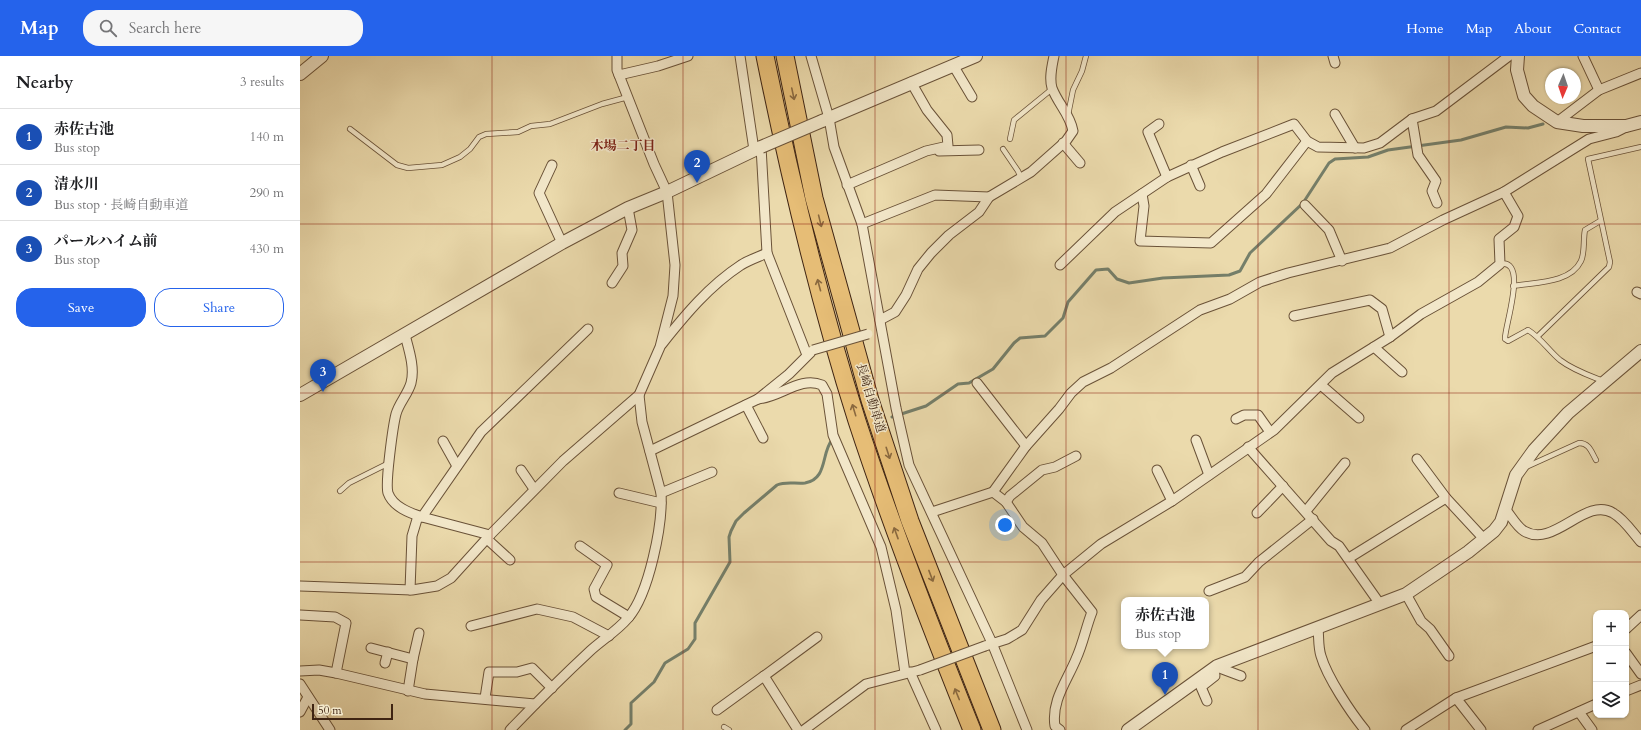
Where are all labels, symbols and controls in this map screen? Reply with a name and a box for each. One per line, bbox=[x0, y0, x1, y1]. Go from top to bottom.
search box bbox=[83, 10, 363, 46]
text: Map bbox=[20, 15, 59, 41]
icon: search bbox=[97, 17, 119, 39]
text: Search here bbox=[129, 18, 201, 38]
text: Home bbox=[1406, 19, 1444, 38]
text: Map bbox=[1466, 19, 1492, 38]
text: About bbox=[1514, 19, 1551, 38]
text: Contact bbox=[1573, 19, 1621, 38]
north arrow bbox=[1545, 68, 1581, 104]
text: Nearby bbox=[16, 71, 73, 94]
text: 3 results bbox=[240, 73, 284, 91]
one-way arrow bbox=[789, 87, 797, 100]
text: 赤佐古池 bbox=[54, 119, 114, 139]
text: 1 bbox=[26, 128, 32, 146]
text: 140 m bbox=[250, 128, 284, 146]
district label: 木場二丁目 bbox=[590, 137, 656, 155]
text: Bus stop bbox=[54, 139, 100, 157]
pin: 2 bbox=[684, 150, 710, 183]
text: 清水川 bbox=[54, 174, 99, 194]
text: 2 bbox=[26, 184, 32, 202]
text: 290 m bbox=[250, 184, 284, 202]
text: Bus stop · 長崎自動車道 bbox=[54, 196, 189, 214]
one-way arrow bbox=[817, 214, 824, 227]
text: パールハイム前 bbox=[54, 231, 158, 251]
text: 3 bbox=[26, 240, 32, 258]
text: 430 m bbox=[250, 240, 284, 258]
text: Bus stop bbox=[54, 251, 100, 269]
one-way arrow bbox=[815, 279, 822, 292]
button: Save bbox=[16, 288, 146, 327]
button: Share bbox=[154, 288, 284, 327]
pin: 3 bbox=[310, 359, 336, 392]
street label: 長崎自動車道 bbox=[853, 361, 889, 435]
one-way arrow bbox=[850, 404, 857, 417]
one-way arrow bbox=[885, 447, 892, 460]
your location bbox=[995, 515, 1015, 535]
one-way arrow bbox=[892, 527, 900, 539]
one-way arrow bbox=[928, 570, 936, 582]
popup bbox=[1121, 597, 1209, 649]
text: 赤佐古池 bbox=[1135, 605, 1195, 625]
map controls bbox=[1593, 610, 1629, 718]
button: + bbox=[1593, 610, 1629, 646]
text: Bus stop bbox=[1135, 625, 1181, 643]
button: − bbox=[1593, 646, 1629, 682]
pin: 1 bbox=[1152, 662, 1178, 695]
button: layers bbox=[1593, 682, 1629, 718]
one-way arrow bbox=[953, 688, 961, 700]
scale bar bbox=[312, 702, 393, 721]
text: 50 m bbox=[318, 703, 342, 718]

